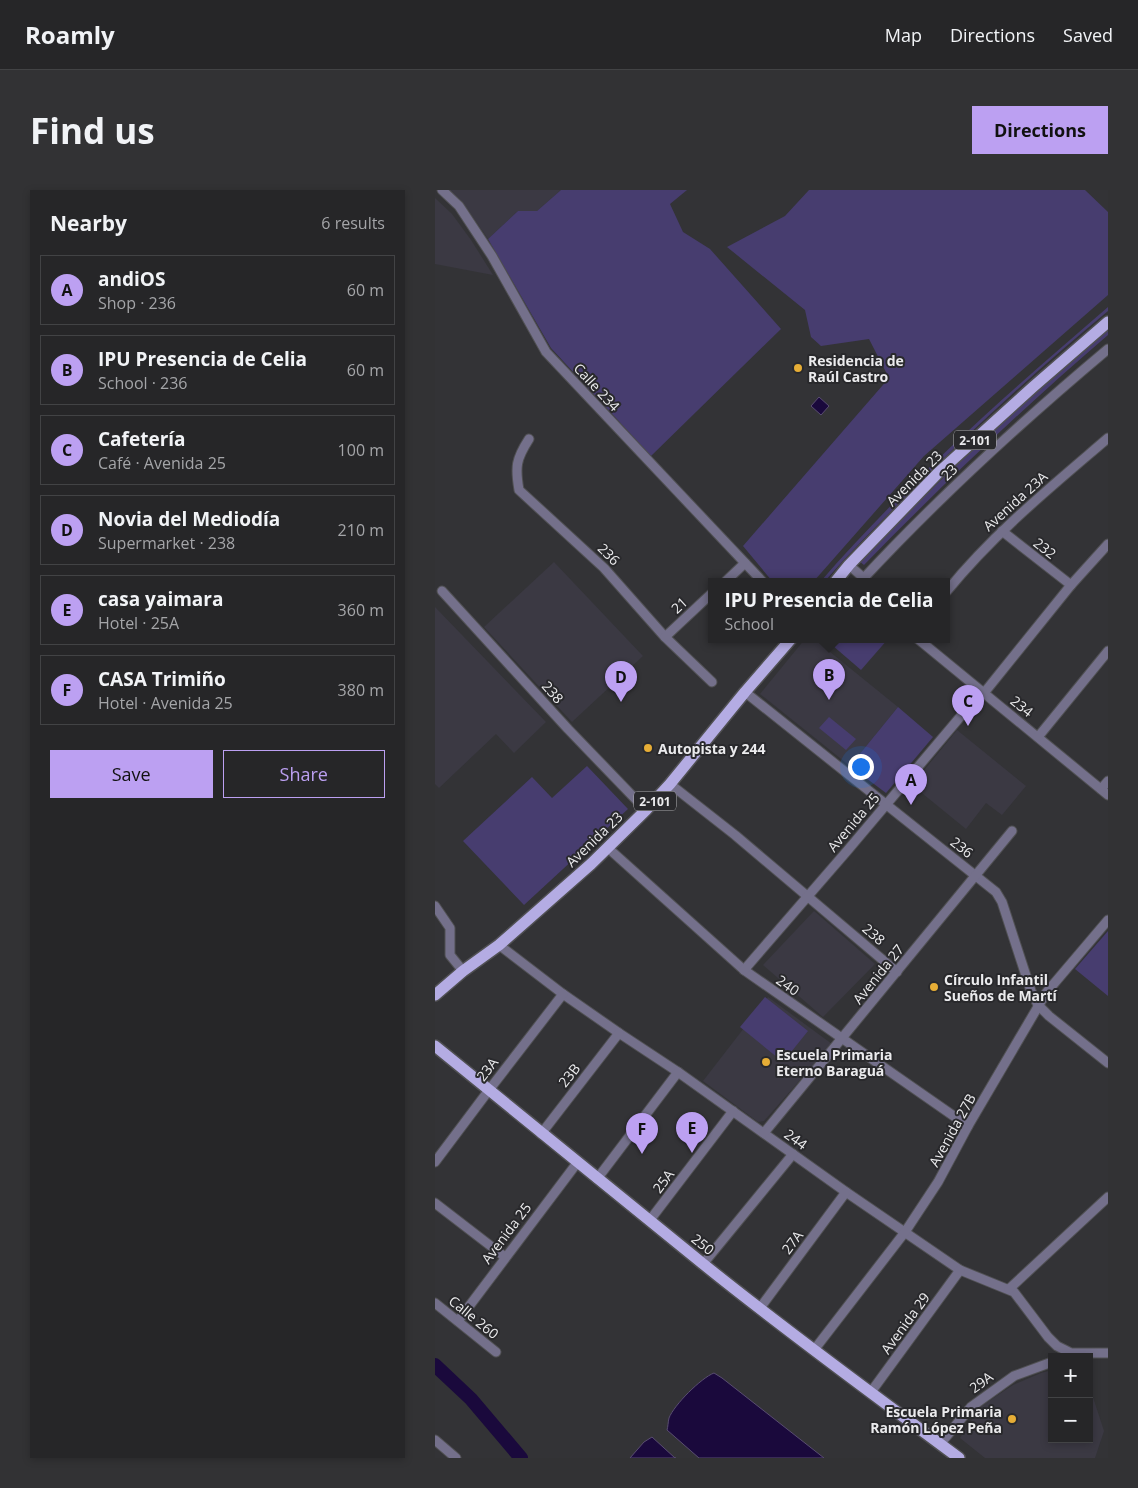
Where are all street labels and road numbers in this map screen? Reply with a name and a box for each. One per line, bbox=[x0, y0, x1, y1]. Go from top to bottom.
street label: Calle 234 bbox=[570, 359, 624, 415]
road number: 2-101 bbox=[954, 430, 996, 450]
street label: Avenida 23 bbox=[882, 446, 946, 510]
street label: 23 bbox=[937, 460, 961, 484]
street label: Avenida 23A bbox=[979, 467, 1051, 535]
street label: 232 bbox=[1030, 533, 1060, 563]
street label: 236 bbox=[594, 539, 624, 569]
street label: 21 bbox=[667, 593, 691, 617]
street label: 238 bbox=[538, 677, 568, 707]
street label: 234 bbox=[1007, 691, 1037, 721]
street label: Avenida 25 bbox=[823, 788, 883, 856]
road number: 2-101 bbox=[634, 792, 676, 810]
street label: Avenida 23 bbox=[562, 807, 626, 871]
street label: 236 bbox=[947, 832, 977, 862]
street label: 238 bbox=[859, 919, 889, 949]
street label: Avenida 27 bbox=[848, 940, 908, 1008]
street label: 240 bbox=[773, 970, 803, 1000]
street label: 23A bbox=[472, 1053, 502, 1085]
street label: 23B bbox=[554, 1059, 584, 1091]
street label: Avenida 27B bbox=[924, 1090, 980, 1170]
street label: 244 bbox=[781, 1124, 811, 1154]
street label: 25A bbox=[648, 1165, 678, 1197]
street label: Avenida 25 bbox=[477, 1199, 535, 1267]
street label: 27A bbox=[777, 1226, 807, 1258]
street label: 250 bbox=[688, 1229, 718, 1259]
street label: Avenida 29 bbox=[876, 1288, 934, 1358]
street label: Calle 260 bbox=[445, 1291, 503, 1343]
street label: 29A bbox=[965, 1367, 997, 1397]

